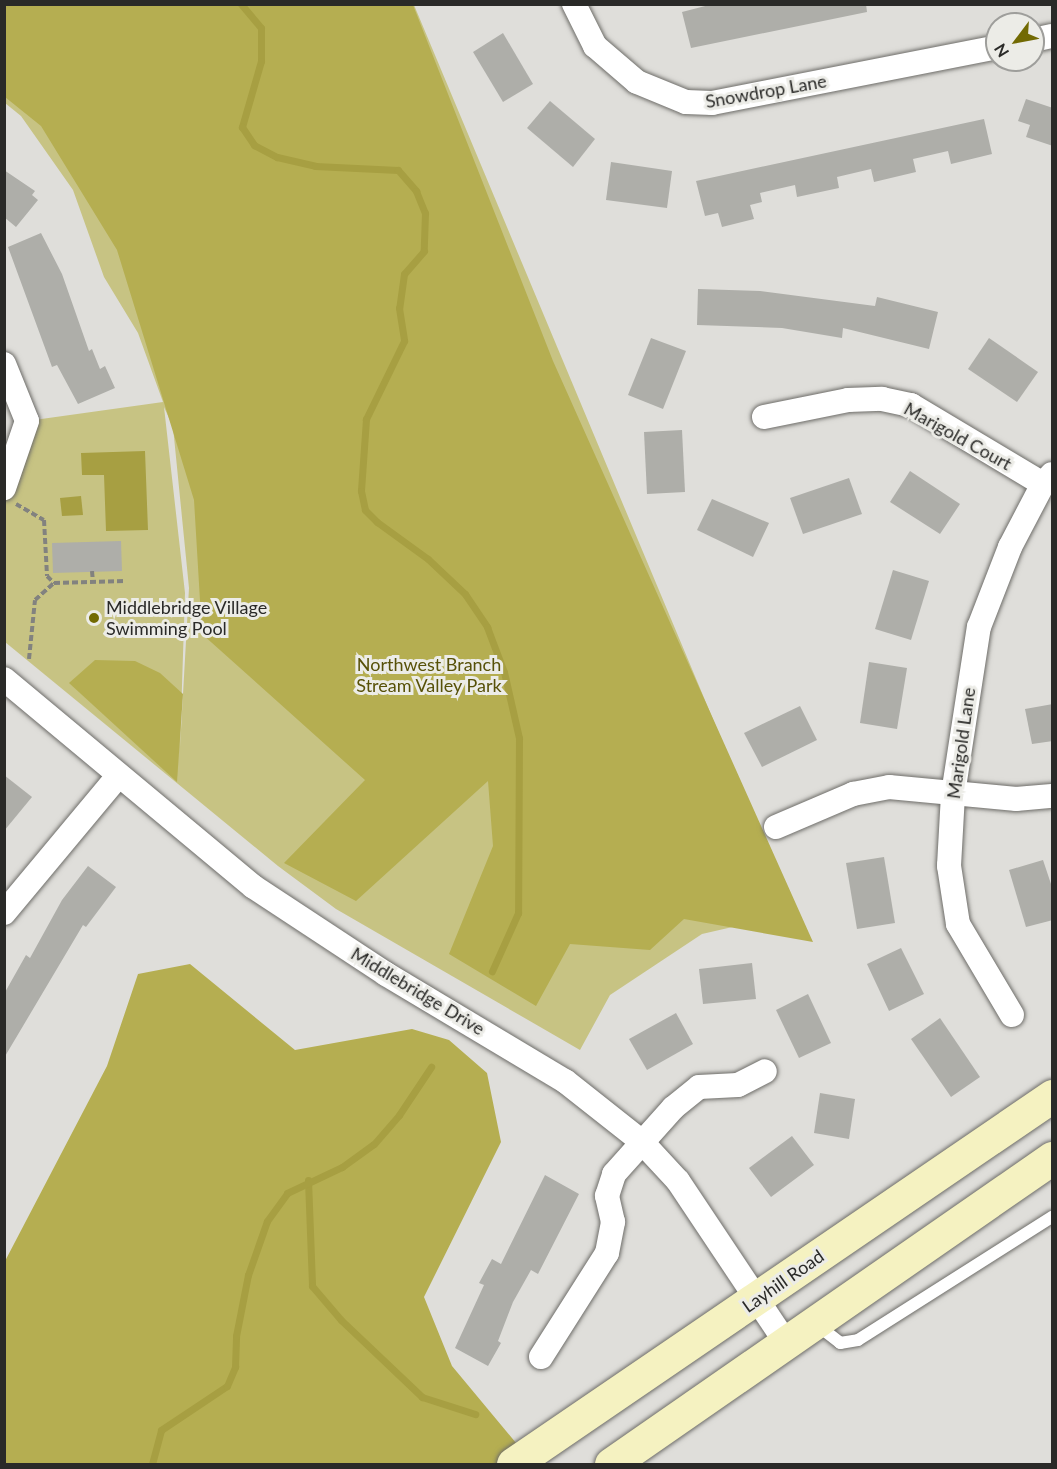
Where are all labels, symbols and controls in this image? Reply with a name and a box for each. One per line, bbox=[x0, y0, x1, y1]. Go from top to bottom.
north arrow bbox=[985, 12, 1045, 72]
text: N bbox=[990, 40, 1012, 61]
street label: Snowdrop Lane bbox=[704, 70, 828, 112]
street label: Marigold Court bbox=[900, 398, 1016, 474]
place label: Middlebridge Village Swimming Pool bbox=[106, 597, 268, 640]
marker: Middlebridge Village Swimming Pool bbox=[87, 611, 101, 625]
park label: Northwest Branch Stream Valley Park bbox=[356, 654, 502, 696]
street label: Marigold Lane bbox=[942, 686, 980, 800]
street label: Middlebridge Drive bbox=[347, 943, 489, 1039]
street label: Layhill Road bbox=[738, 1245, 828, 1317]

